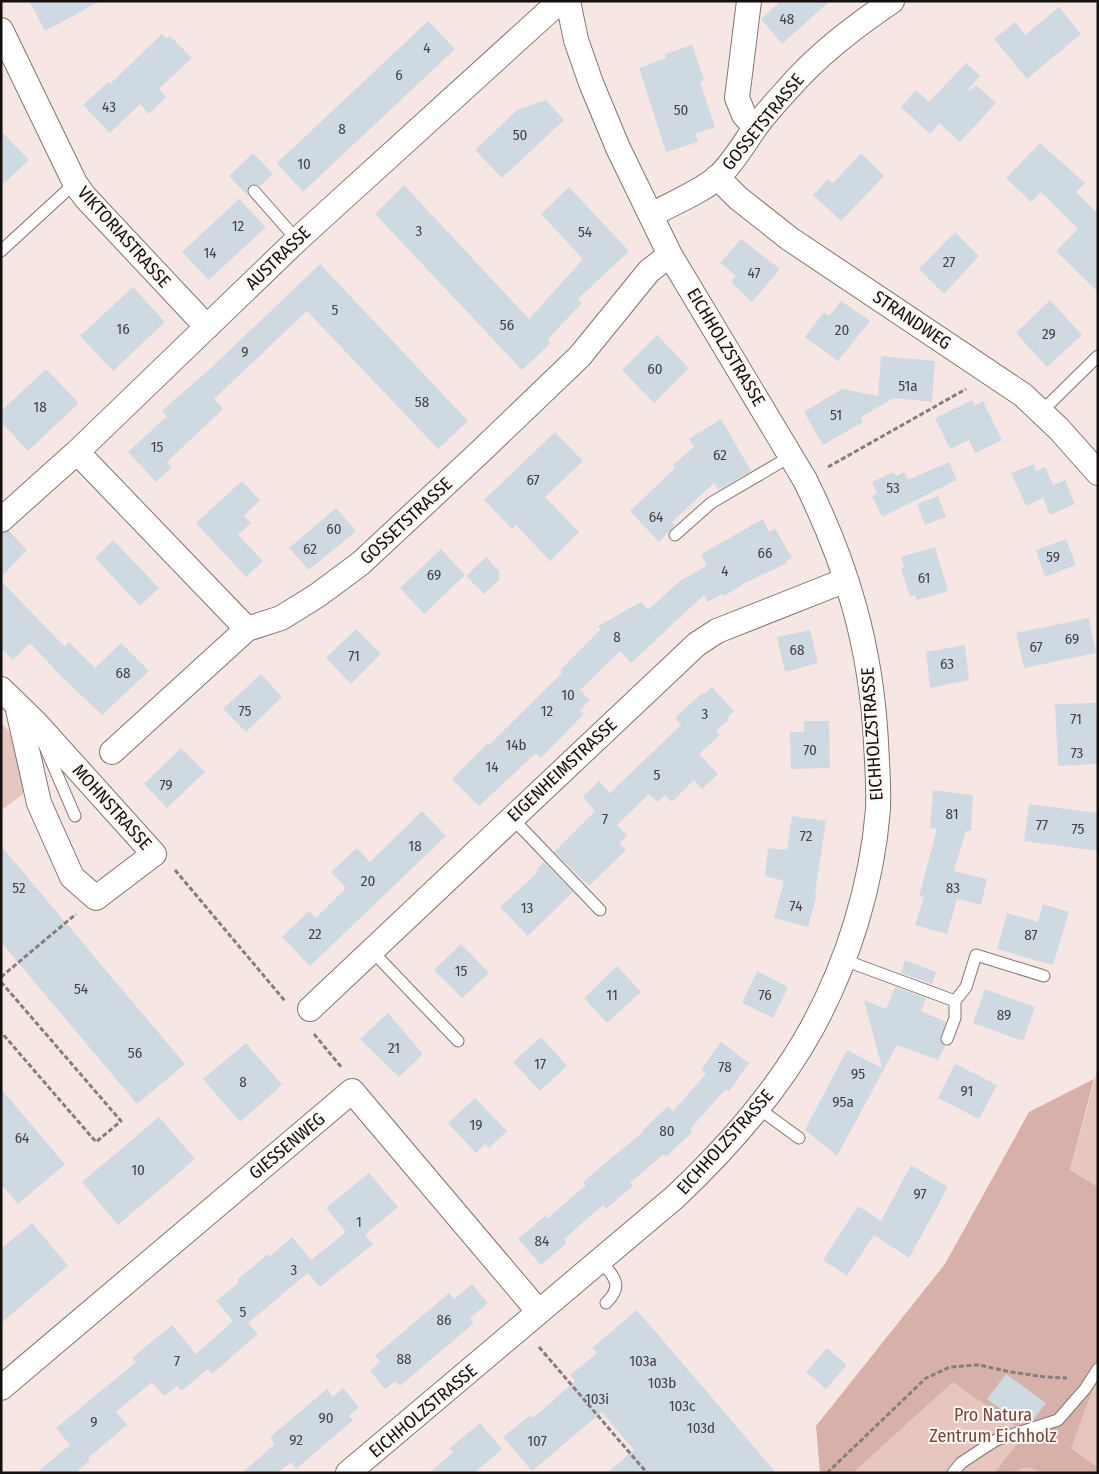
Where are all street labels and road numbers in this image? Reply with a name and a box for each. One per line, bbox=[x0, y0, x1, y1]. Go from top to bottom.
street label: GOSSETSTRASSE bbox=[717, 69, 809, 175]
street label: VIKTORIASTRASSE bbox=[73, 182, 175, 292]
street label: AUSTRASSE bbox=[241, 222, 315, 294]
street label: EICHHOLZSTRASSE bbox=[682, 284, 770, 410]
street label: STRANDWEG bbox=[869, 286, 955, 354]
street label: GOSSETSTRASSE bbox=[355, 473, 457, 569]
street label: EICHHOLZSTRASSE bbox=[856, 666, 888, 802]
street label: EIGENHEIMSTRASSE bbox=[503, 714, 621, 826]
street label: MOHNSTRASSE bbox=[68, 760, 156, 854]
street label: EICHHOLZSTRASSE bbox=[672, 1085, 778, 1199]
street label: GIESSENWEG bbox=[245, 1108, 329, 1184]
street label: EICHHOLZSTRASSE bbox=[365, 1360, 481, 1462]

